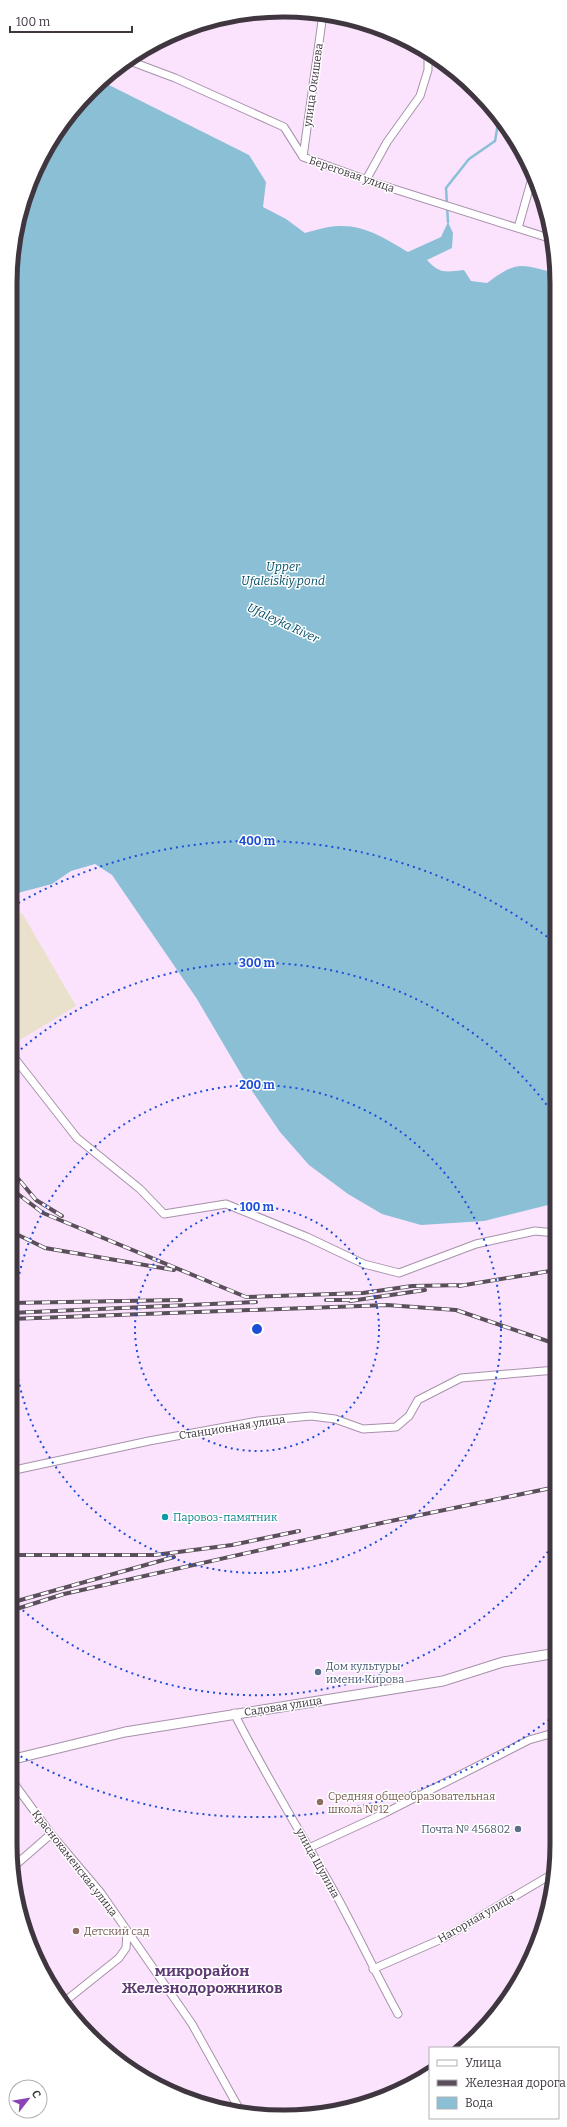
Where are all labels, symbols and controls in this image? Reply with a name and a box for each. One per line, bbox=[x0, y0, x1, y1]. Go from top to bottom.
scale bar bbox=[10, 8, 132, 34]
text: 100 m bbox=[16, 15, 51, 29]
street label: улица Окишева bbox=[301, 42, 326, 129]
street label: Береговая улица bbox=[307, 154, 396, 195]
water label: Upper Ufaleiskiy pond bbox=[241, 560, 325, 588]
water label: Ufaleyka River bbox=[245, 600, 322, 646]
text: 400 m bbox=[239, 834, 276, 848]
text: 300 m bbox=[239, 956, 275, 970]
text: 200 m bbox=[239, 1078, 275, 1092]
text: 100 m bbox=[240, 1200, 275, 1214]
centre of rings bbox=[250, 1322, 264, 1336]
street label: Станционная улица bbox=[178, 1413, 286, 1442]
place label: Паровоз-памятник bbox=[173, 1511, 278, 1524]
marker: Паровоз-памятник bbox=[160, 1512, 170, 1522]
place label: Дом культуры имени Кирова bbox=[326, 1660, 404, 1686]
marker: Дом культуры имени Кирова bbox=[313, 1667, 323, 1677]
street label: Садовая улица bbox=[243, 1694, 323, 1719]
place label: Средняя общеобразовательная школа №12 bbox=[328, 1790, 495, 1816]
marker: Средняя общеобразовательная школа №12 bbox=[315, 1797, 325, 1807]
street label: Краснокаменская улица bbox=[29, 1808, 120, 1919]
place label: Почта № 456802 bbox=[421, 1823, 510, 1836]
marker: Почта № 456802 bbox=[513, 1824, 523, 1834]
street label: улица Шулина bbox=[292, 1825, 342, 1901]
street label: Нагорная улица bbox=[436, 1891, 517, 1946]
place label: Детский сад bbox=[84, 1925, 150, 1938]
marker: Детский сад bbox=[71, 1926, 81, 1936]
district label: микрорайон Железнодорожников bbox=[121, 1962, 283, 1997]
legend bbox=[429, 2047, 559, 2119]
text: Улица bbox=[465, 2056, 502, 2070]
text: Железная дорога bbox=[465, 2076, 566, 2090]
north arrow bbox=[8, 2079, 48, 2119]
text: С bbox=[29, 2088, 44, 2100]
text: Вода bbox=[465, 2096, 494, 2110]

